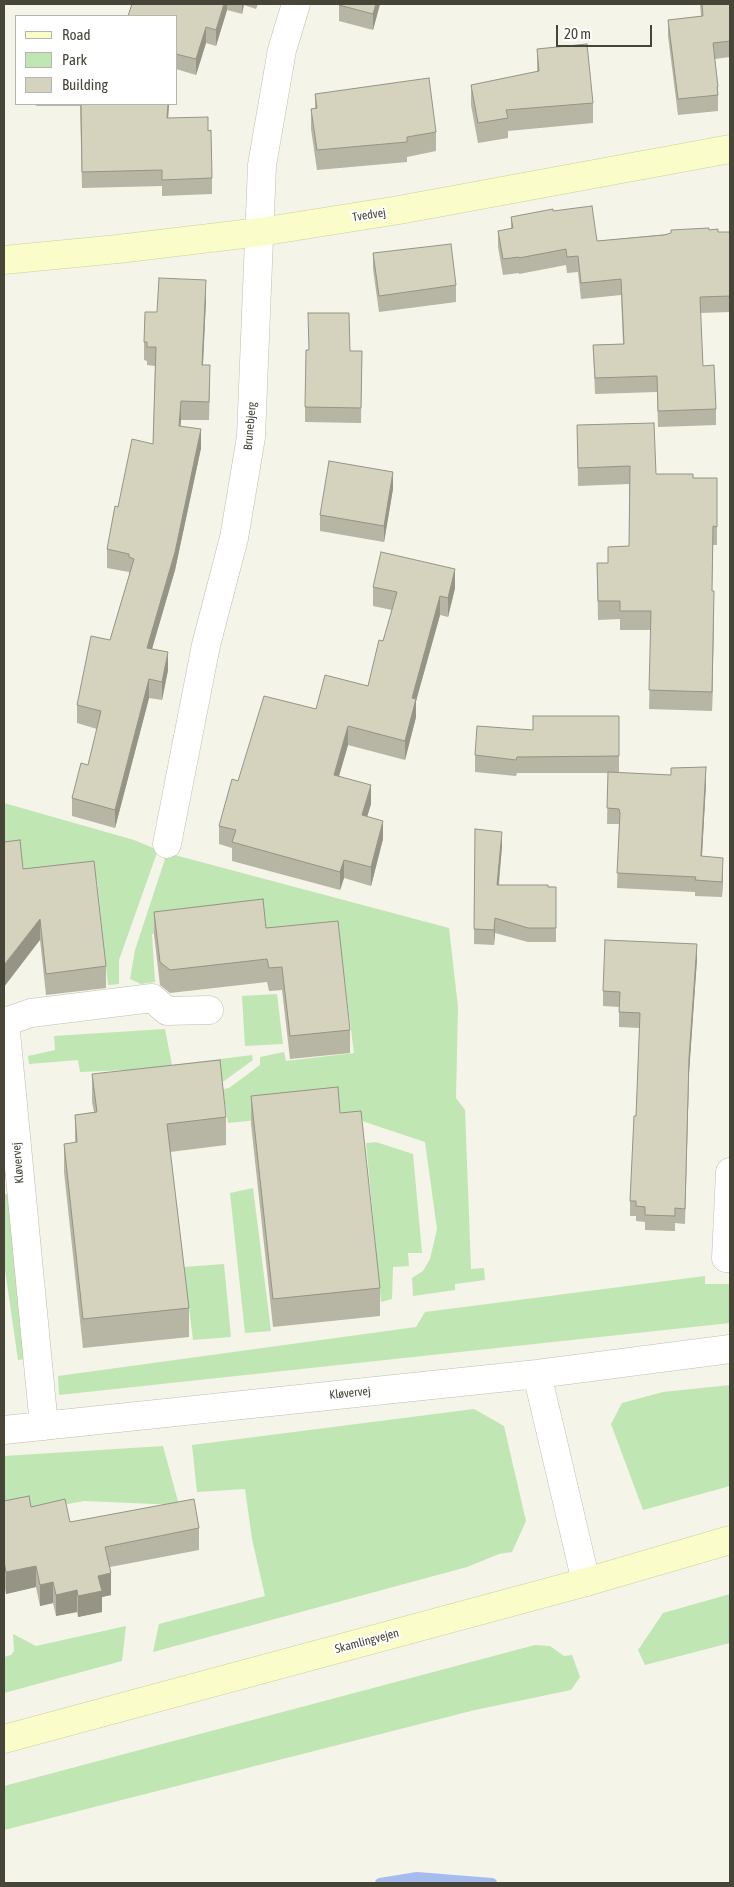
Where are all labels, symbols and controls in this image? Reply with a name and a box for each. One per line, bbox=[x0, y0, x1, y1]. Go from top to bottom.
legend bbox=[15, 15, 178, 105]
scale bar bbox=[559, 15, 655, 47]
text: 20 m bbox=[564, 25, 591, 42]
text: Road bbox=[62, 26, 91, 43]
text: Park bbox=[62, 51, 87, 68]
text: Building bbox=[62, 76, 108, 93]
street label: Tvedvej bbox=[351, 205, 387, 225]
street label: Brunebjerg bbox=[241, 401, 259, 451]
street label: Kløvervej bbox=[9, 1142, 27, 1184]
street label: Kløvervej bbox=[329, 1384, 371, 1402]
street label: Skamlingvejen bbox=[333, 1626, 401, 1656]

